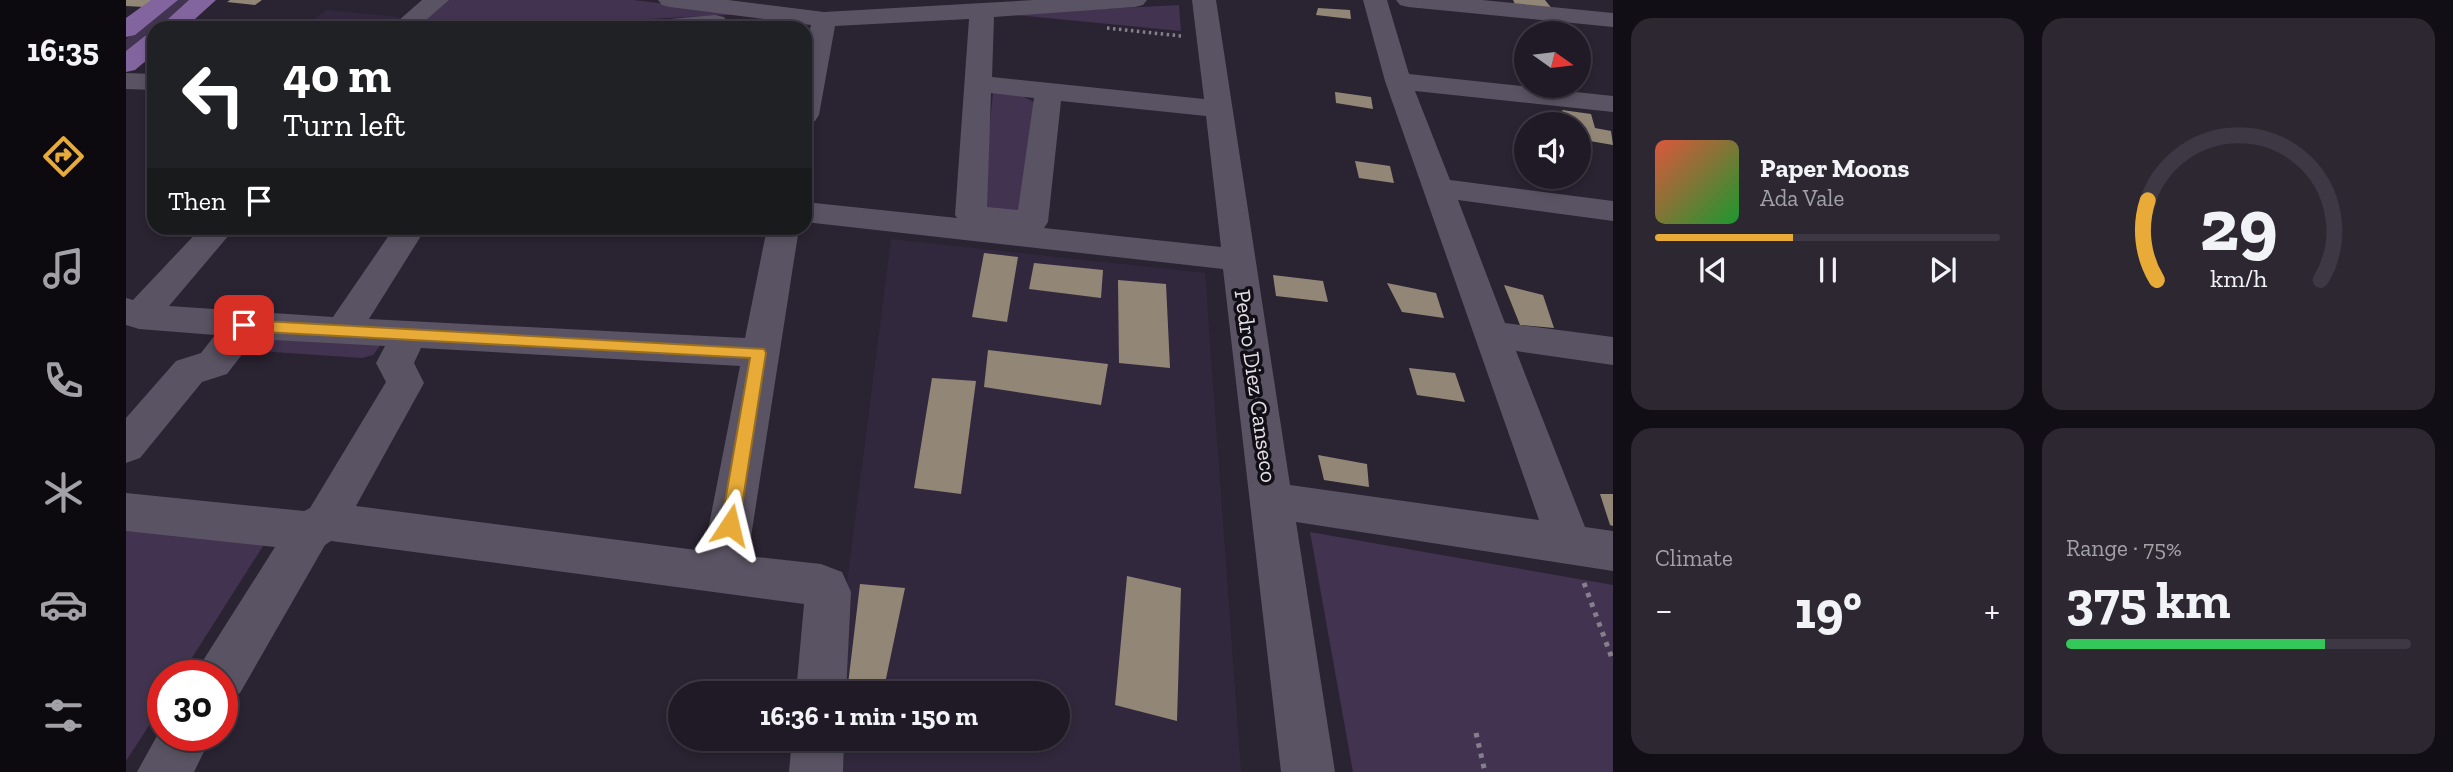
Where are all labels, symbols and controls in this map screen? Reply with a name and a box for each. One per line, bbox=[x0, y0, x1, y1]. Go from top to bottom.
north arrow bbox=[1514, 21, 1591, 98]
map controls bbox=[1514, 21, 1591, 189]
text: 16:35 bbox=[27, 31, 99, 69]
text: 40 m bbox=[283, 46, 391, 105]
icon: left bbox=[168, 49, 259, 140]
text: Turn left bbox=[283, 106, 405, 144]
button: sound bbox=[1514, 112, 1591, 189]
icon: directions bbox=[39, 132, 88, 181]
text: Paper Moons bbox=[1760, 152, 1909, 184]
icon: arrive bbox=[240, 182, 278, 220]
text: 29 bbox=[2199, 182, 2278, 270]
text: Ada Vale bbox=[1760, 184, 1844, 212]
text: Then bbox=[168, 185, 226, 217]
icon: music bbox=[39, 244, 88, 293]
icon: previous bbox=[1694, 251, 1732, 289]
icon: pause bbox=[1809, 251, 1847, 289]
icon: next bbox=[1924, 251, 1962, 289]
text: km/h bbox=[2210, 263, 2267, 293]
street label: Pedro Diez Canseco bbox=[1229, 288, 1283, 484]
pin bbox=[214, 295, 274, 355]
icon: arrive bbox=[225, 306, 263, 344]
icon: phone bbox=[39, 356, 88, 405]
icon: climate bbox=[39, 468, 88, 517]
position arrow bbox=[693, 488, 767, 562]
text: Range · 75% bbox=[2066, 534, 2182, 562]
text: Climate bbox=[1655, 544, 1733, 572]
text: 375 km bbox=[2066, 569, 2231, 631]
text: 19° bbox=[1795, 579, 1862, 641]
icon: car bbox=[39, 580, 88, 629]
text: − bbox=[1655, 587, 1673, 633]
text: + bbox=[1984, 587, 2000, 633]
speed limit sign: 30 bbox=[147, 660, 238, 751]
icon: filters bbox=[39, 691, 88, 740]
text: 16:36 · 1 min · 150 m bbox=[760, 700, 978, 732]

